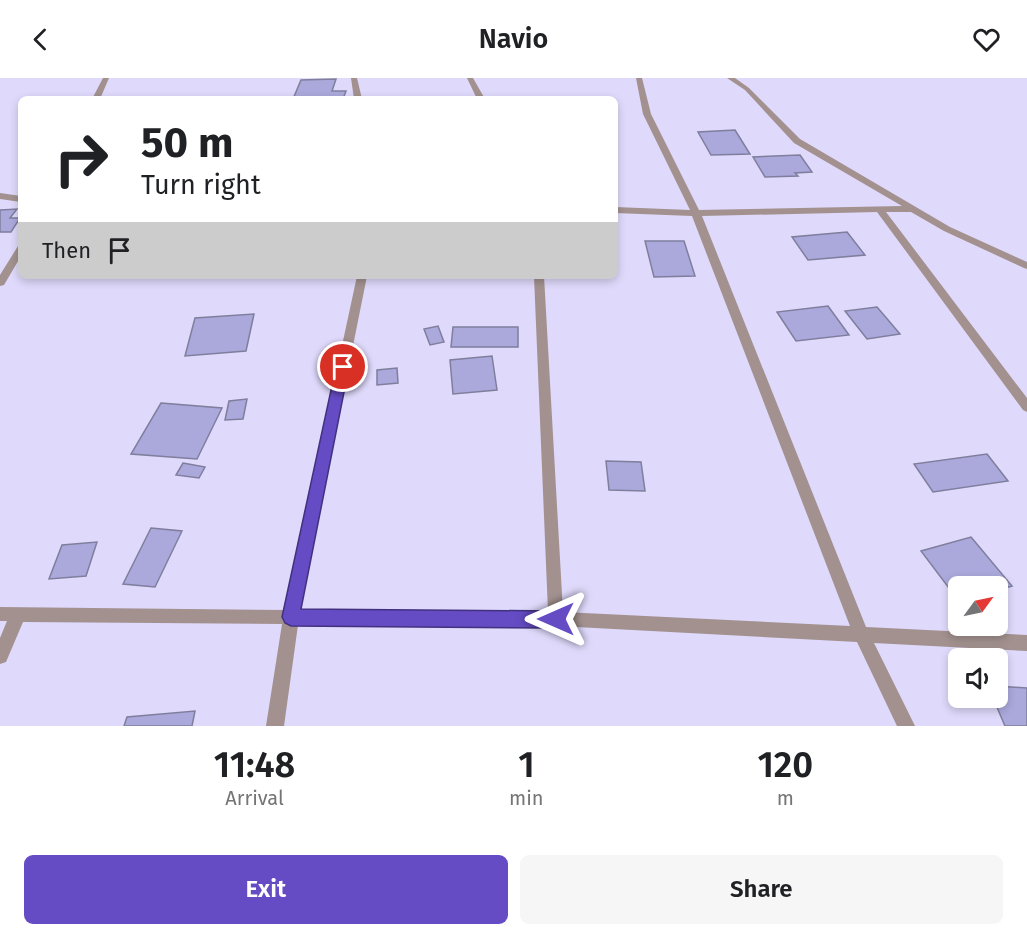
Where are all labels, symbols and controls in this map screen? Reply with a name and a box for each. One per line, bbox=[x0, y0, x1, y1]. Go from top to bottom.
icon: back bbox=[24, 23, 57, 56]
text: Navio bbox=[479, 23, 548, 55]
icon: heart bbox=[970, 23, 1003, 56]
text: 50 m bbox=[141, 118, 234, 168]
icon: right bbox=[42, 120, 120, 198]
text: Turn right bbox=[141, 169, 261, 201]
icon: arrive bbox=[103, 234, 136, 267]
text: Then bbox=[42, 237, 91, 264]
pin bbox=[317, 341, 368, 392]
icon: arrive bbox=[326, 350, 359, 383]
north arrow bbox=[948, 576, 1008, 636]
map controls bbox=[948, 576, 1008, 708]
position arrow bbox=[524, 587, 588, 651]
button: sound bbox=[948, 648, 1008, 708]
text: 11:48 bbox=[214, 743, 295, 787]
text: 1 bbox=[518, 743, 535, 787]
text: 120 bbox=[757, 743, 813, 787]
text: Arrival bbox=[225, 786, 284, 810]
text: min bbox=[509, 786, 544, 810]
text: m bbox=[777, 786, 794, 810]
button: Exit bbox=[24, 855, 508, 924]
button: Share bbox=[520, 855, 1003, 924]

